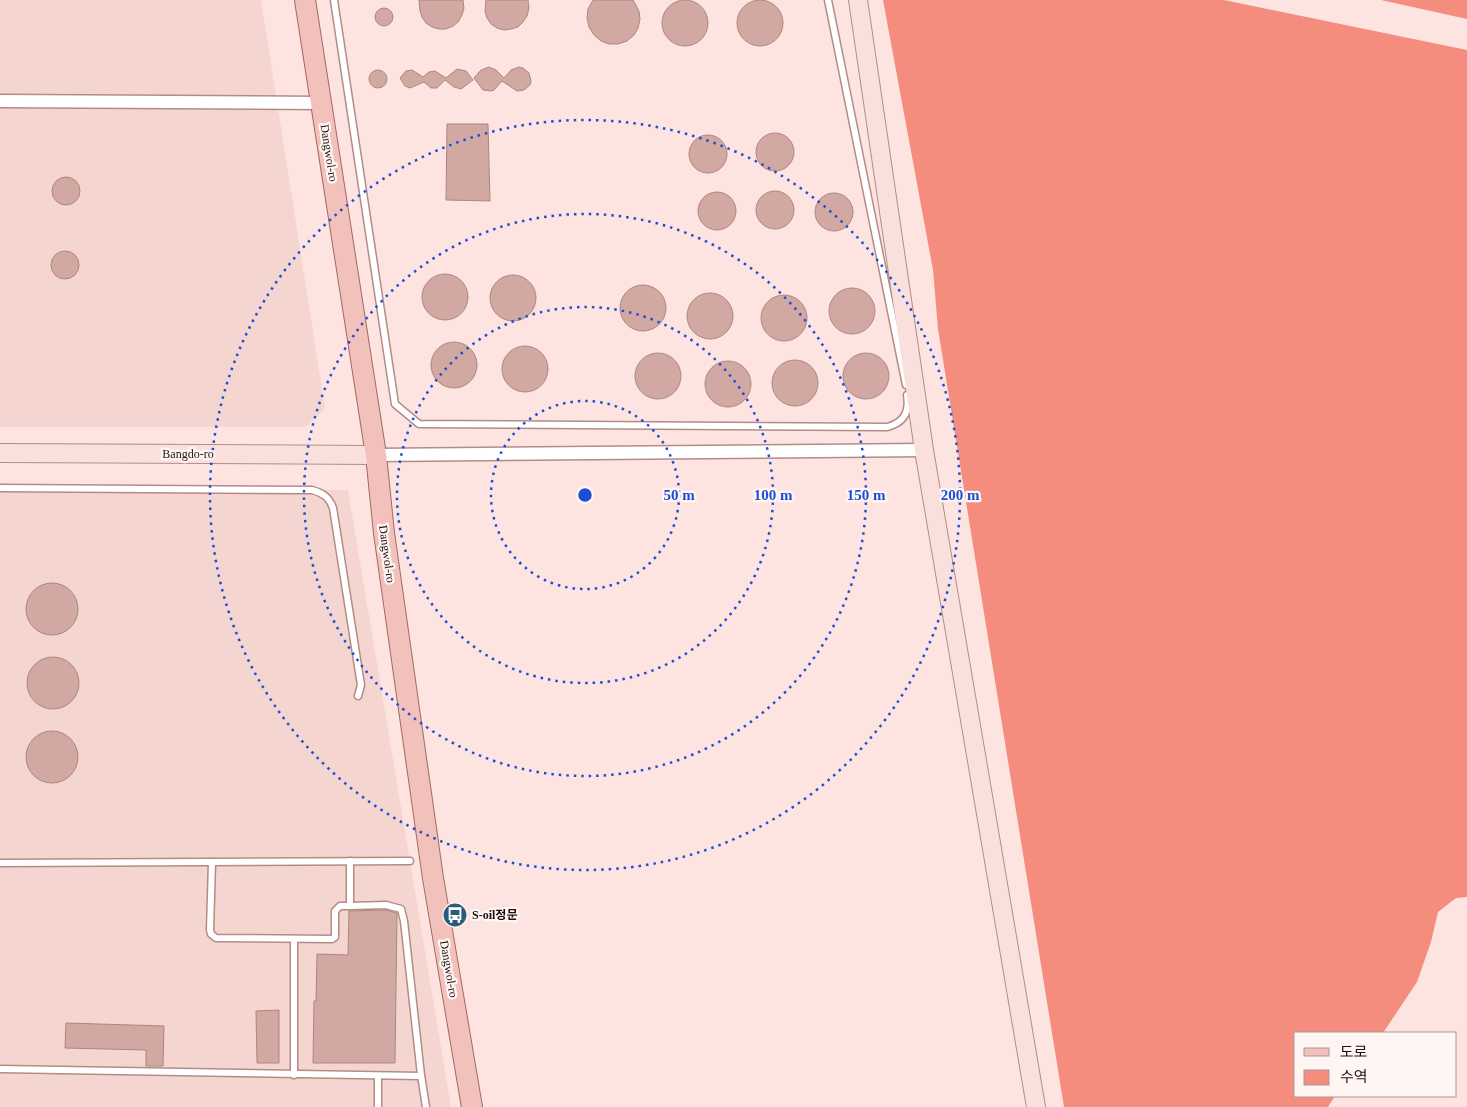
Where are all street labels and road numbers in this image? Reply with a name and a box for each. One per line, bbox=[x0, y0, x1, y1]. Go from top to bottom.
street label: Dangwol-ro bbox=[318, 123, 340, 183]
street label: Bangdo-ro bbox=[162, 447, 214, 461]
street label: Dangwol-ro bbox=[376, 524, 398, 584]
street label: Dangwol-ro bbox=[437, 939, 461, 999]

